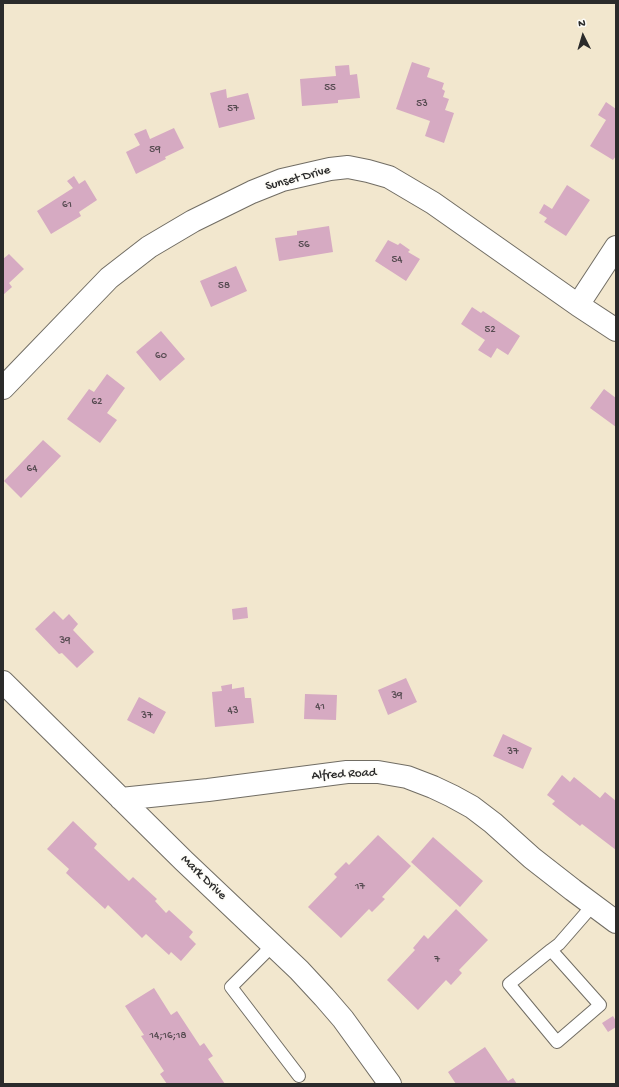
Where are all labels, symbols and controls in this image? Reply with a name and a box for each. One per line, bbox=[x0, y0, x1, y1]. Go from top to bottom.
north arrow bbox=[563, 16, 603, 56]
text: N bbox=[578, 18, 586, 30]
house number: 55 bbox=[324, 81, 336, 95]
house number: 53 bbox=[416, 97, 428, 111]
house number: 57 bbox=[227, 102, 239, 116]
house number: 59 bbox=[149, 143, 161, 157]
street label: Sunset Drive bbox=[264, 163, 332, 195]
house number: 61 bbox=[62, 198, 72, 212]
house number: 56 bbox=[298, 238, 310, 252]
house number: 54 bbox=[392, 253, 402, 267]
house number: 58 bbox=[218, 279, 230, 293]
house number: 52 bbox=[484, 323, 496, 337]
house number: 60 bbox=[155, 349, 167, 363]
house number: 62 bbox=[92, 395, 102, 409]
house number: 64 bbox=[27, 462, 37, 476]
house number: 39 bbox=[59, 634, 71, 648]
house number: 39 bbox=[391, 689, 403, 703]
house number: 41 bbox=[315, 700, 325, 714]
house number: 43 bbox=[228, 704, 238, 718]
house number: 37 bbox=[141, 709, 153, 723]
house number: 37 bbox=[507, 745, 519, 759]
street label: Alfred Road bbox=[311, 766, 377, 784]
street label: Mark Drive bbox=[177, 852, 229, 904]
house number: 17 bbox=[355, 880, 365, 894]
house number: 7 bbox=[434, 953, 440, 967]
house number: 14;16;18 bbox=[149, 1029, 187, 1043]

